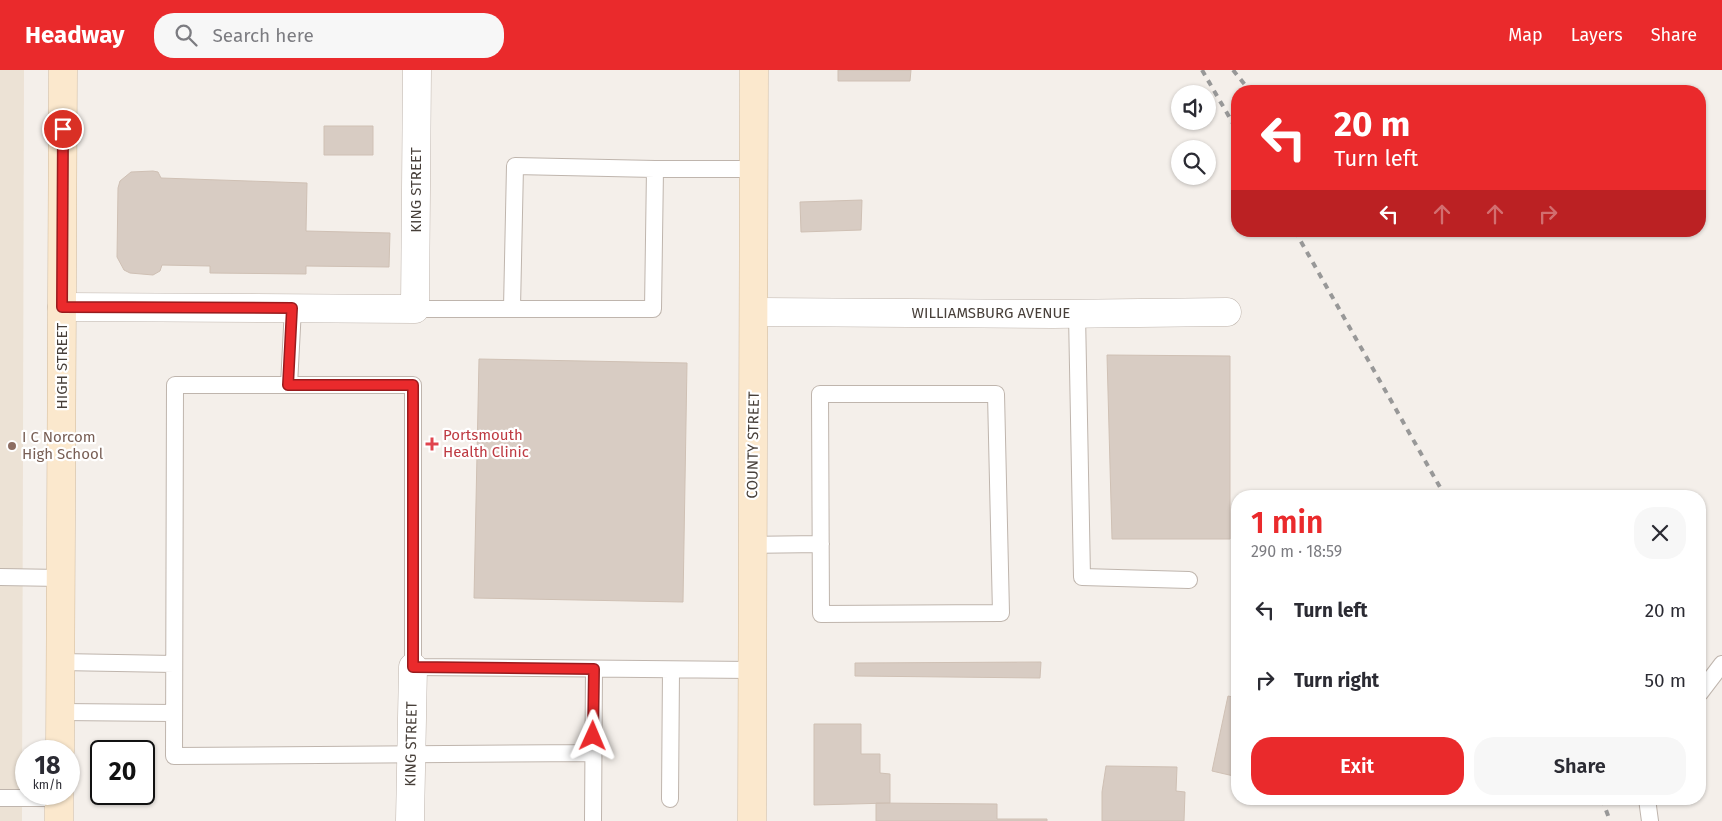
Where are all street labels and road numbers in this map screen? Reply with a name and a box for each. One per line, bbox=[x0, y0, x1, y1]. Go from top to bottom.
street label: KING STREET bbox=[407, 147, 425, 233]
street label: WILLIAMSBURG AVENUE bbox=[912, 304, 1070, 322]
street label: HIGH STREET bbox=[53, 322, 71, 409]
street label: COUNTY STREET bbox=[743, 391, 763, 499]
street label: KING STREET bbox=[401, 701, 421, 787]

